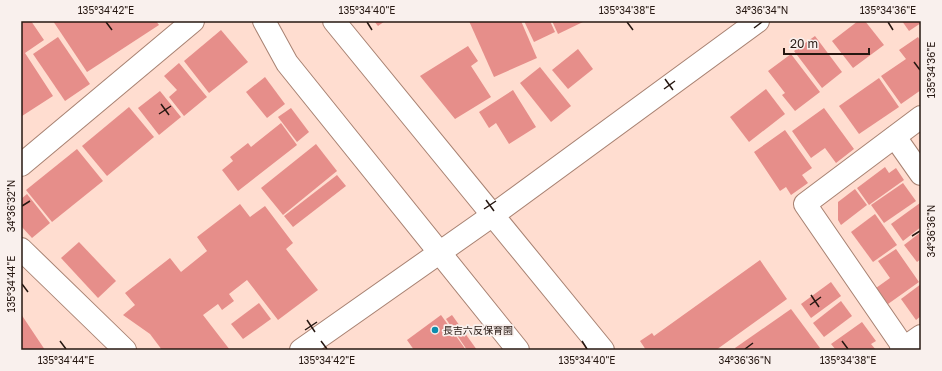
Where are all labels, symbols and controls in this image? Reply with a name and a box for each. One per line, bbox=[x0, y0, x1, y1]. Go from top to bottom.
text: 135°34'42"E bbox=[78, 4, 134, 16]
text: 135°34'40"E bbox=[339, 4, 395, 16]
text: 135°34'38"E bbox=[599, 4, 655, 16]
text: 34°36'34"N bbox=[736, 4, 788, 16]
text: 135°34'36"E bbox=[860, 4, 916, 16]
scale bar bbox=[784, 30, 869, 56]
text: 20 m bbox=[790, 36, 818, 51]
text: 135°34'36"E bbox=[925, 42, 937, 98]
text: 34°36'32"N bbox=[5, 180, 17, 232]
text: 34°36'36"N bbox=[925, 205, 937, 257]
text: 135°34'44"E bbox=[5, 256, 17, 312]
place label: 長吉六反保育園 bbox=[443, 324, 513, 336]
marker: 長吉六反保育園 bbox=[430, 325, 440, 335]
text: 135°34'44"E bbox=[38, 354, 94, 366]
text: 135°34'42"E bbox=[299, 354, 355, 366]
text: 135°34'40"E bbox=[559, 354, 615, 366]
text: 34°36'36"N bbox=[719, 354, 771, 366]
text: 135°34'38"E bbox=[820, 354, 876, 366]

